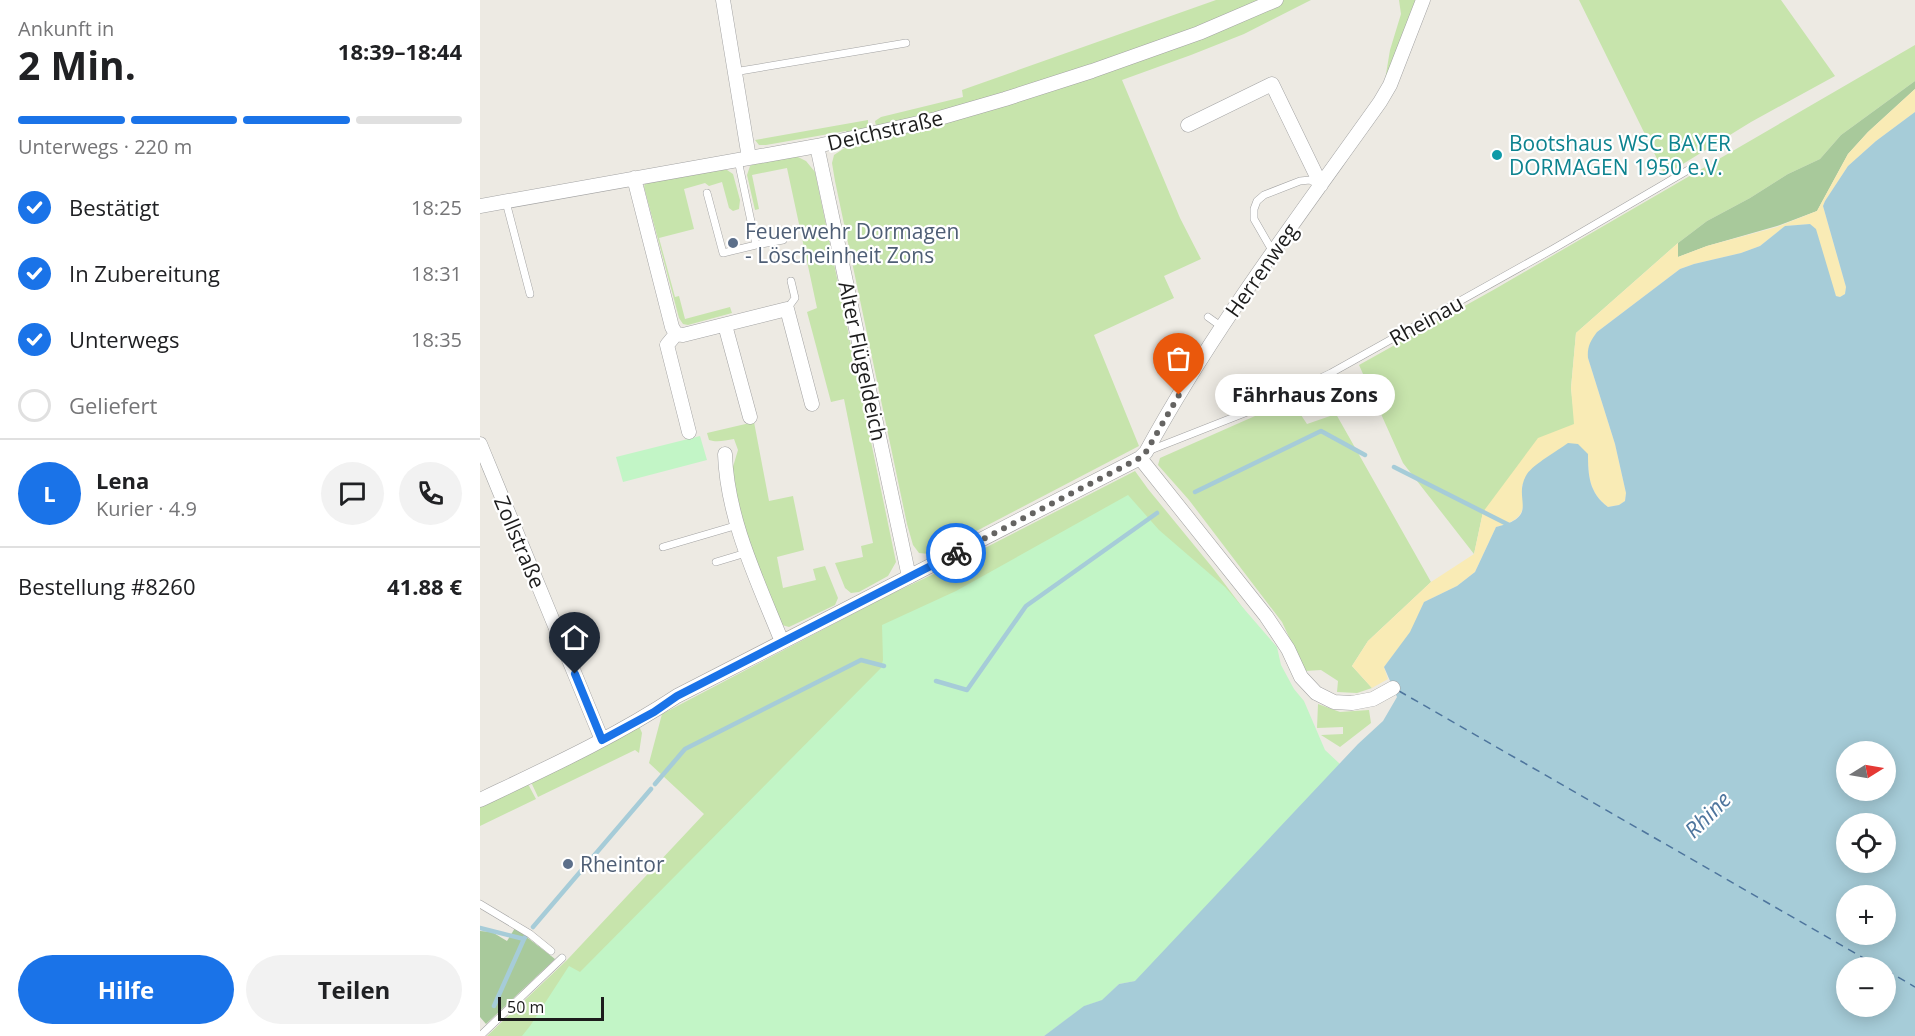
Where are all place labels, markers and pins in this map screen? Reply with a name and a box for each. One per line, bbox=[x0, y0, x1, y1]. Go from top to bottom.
place label: Bootshaus WSC BAYER DORMAGEN 1950 e.V. bbox=[1509, 129, 1731, 181]
marker: Bootshaus WSC BAYER DORMAGEN 1950 e.V. bbox=[1490, 148, 1504, 162]
place label: Feuerwehr Dormagen - Löscheinheit Zons bbox=[745, 217, 960, 269]
marker: Feuerwehr Dormagen - Löscheinheit Zons bbox=[726, 236, 740, 250]
pin bbox=[1153, 333, 1204, 395]
callout: Fährhaus Zons bbox=[1215, 374, 1395, 416]
pin bbox=[549, 612, 600, 674]
place label: Rheintor bbox=[580, 850, 665, 878]
marker: Rheintor bbox=[561, 857, 575, 871]

